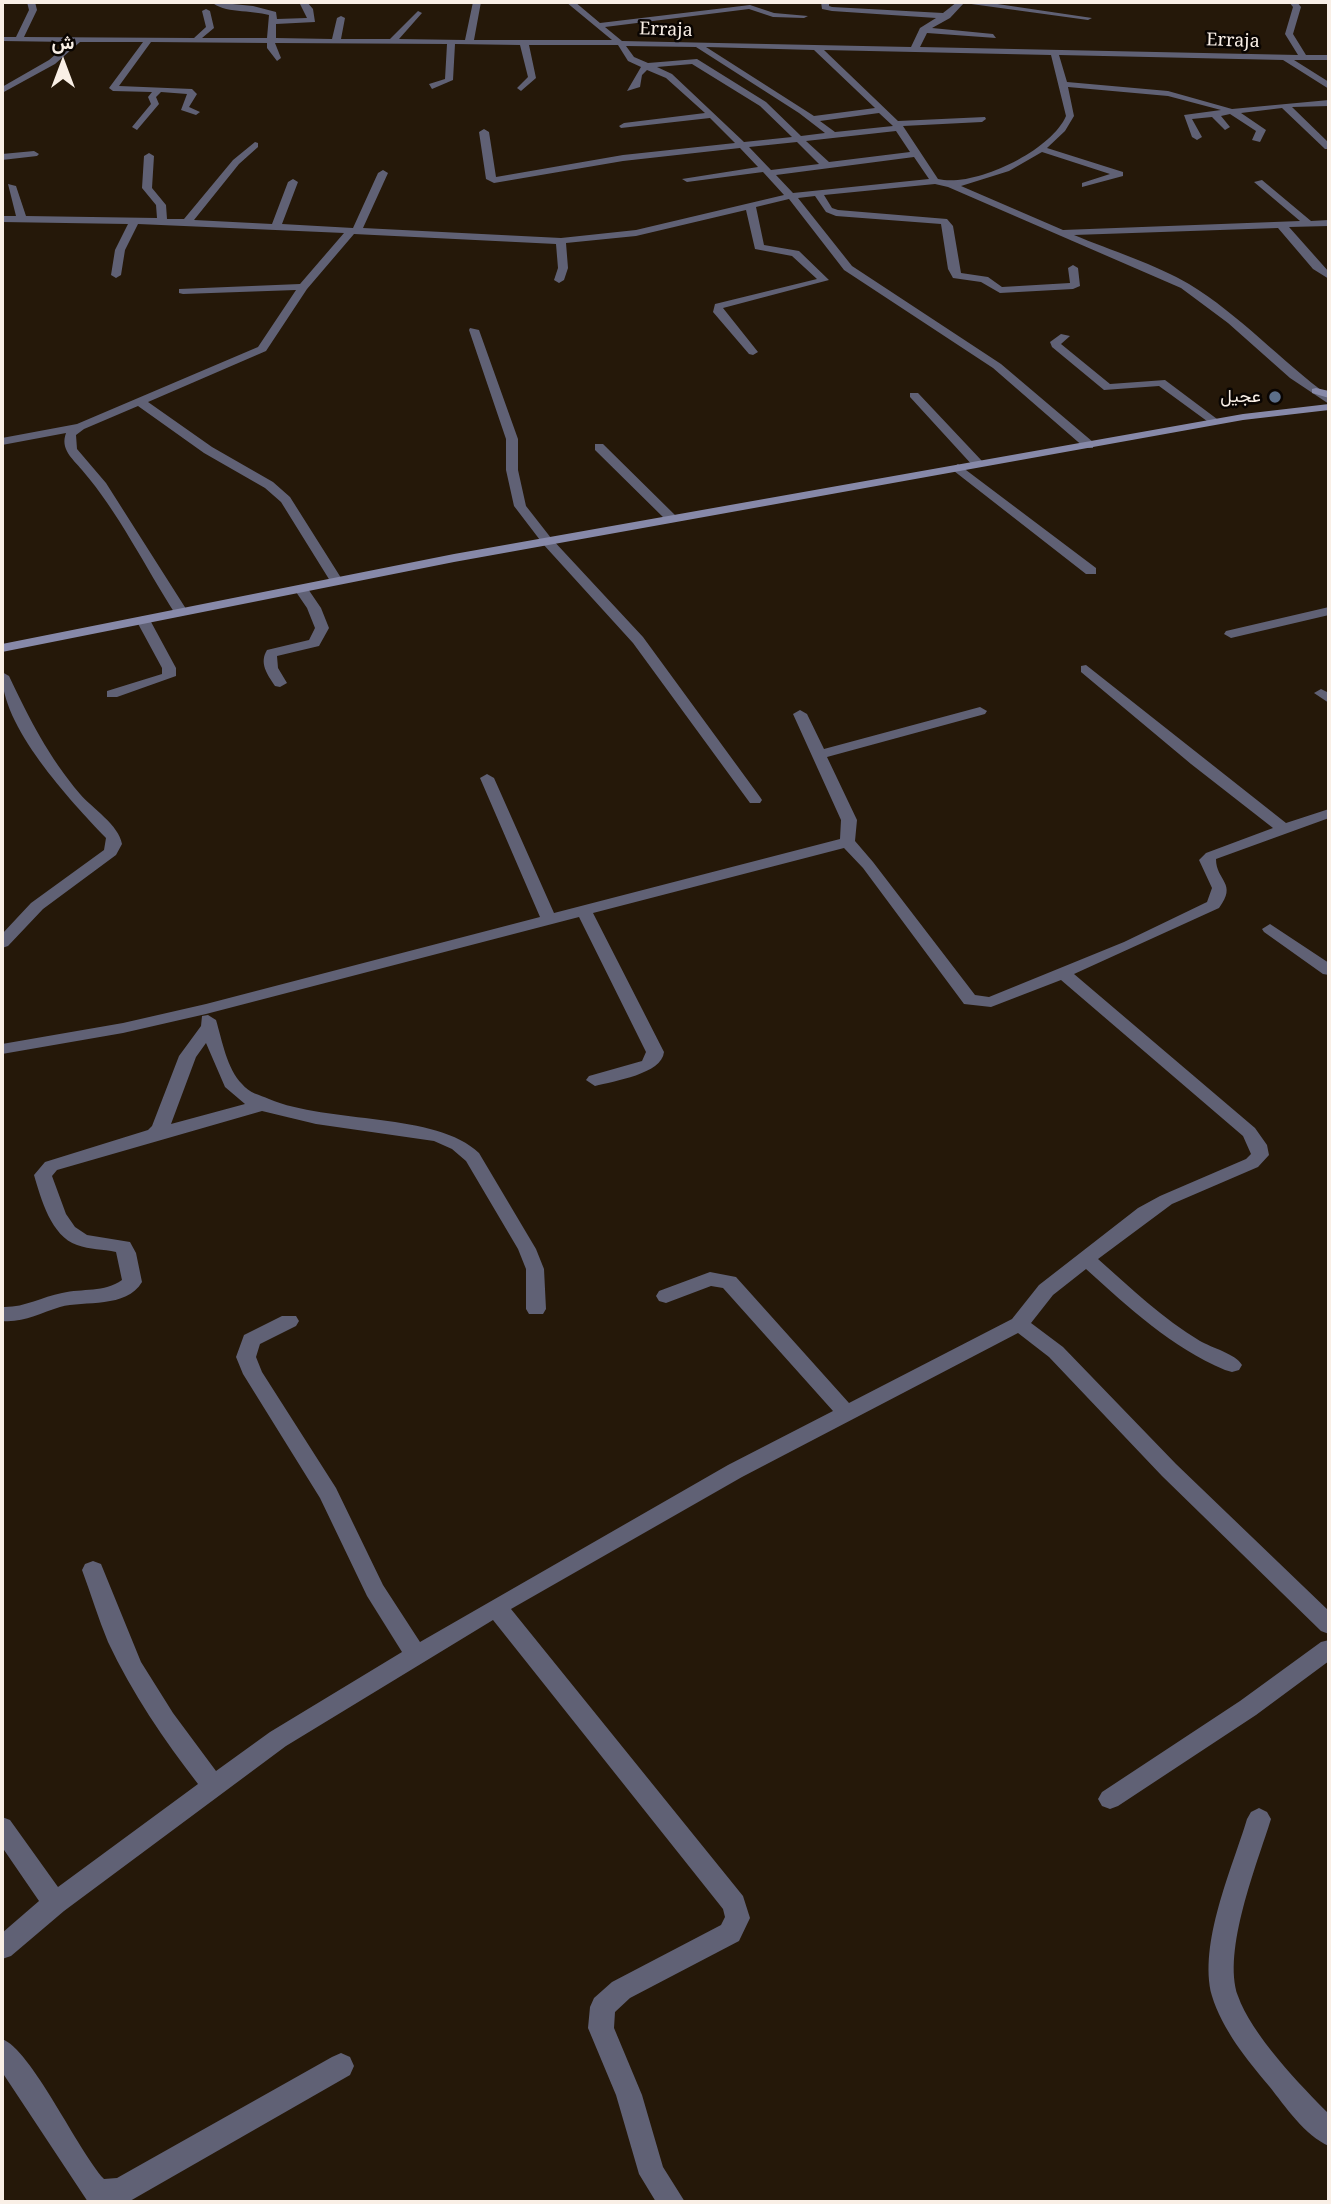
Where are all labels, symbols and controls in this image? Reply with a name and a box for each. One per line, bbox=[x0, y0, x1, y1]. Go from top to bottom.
street label: Erraja bbox=[639, 18, 693, 42]
north arrow bbox=[28, 28, 98, 98]
text: ش bbox=[52, 29, 74, 55]
street label: Erraja bbox=[1206, 29, 1260, 53]
place label: عجيل bbox=[1220, 386, 1261, 408]
marker: عجيل bbox=[1267, 389, 1283, 405]

